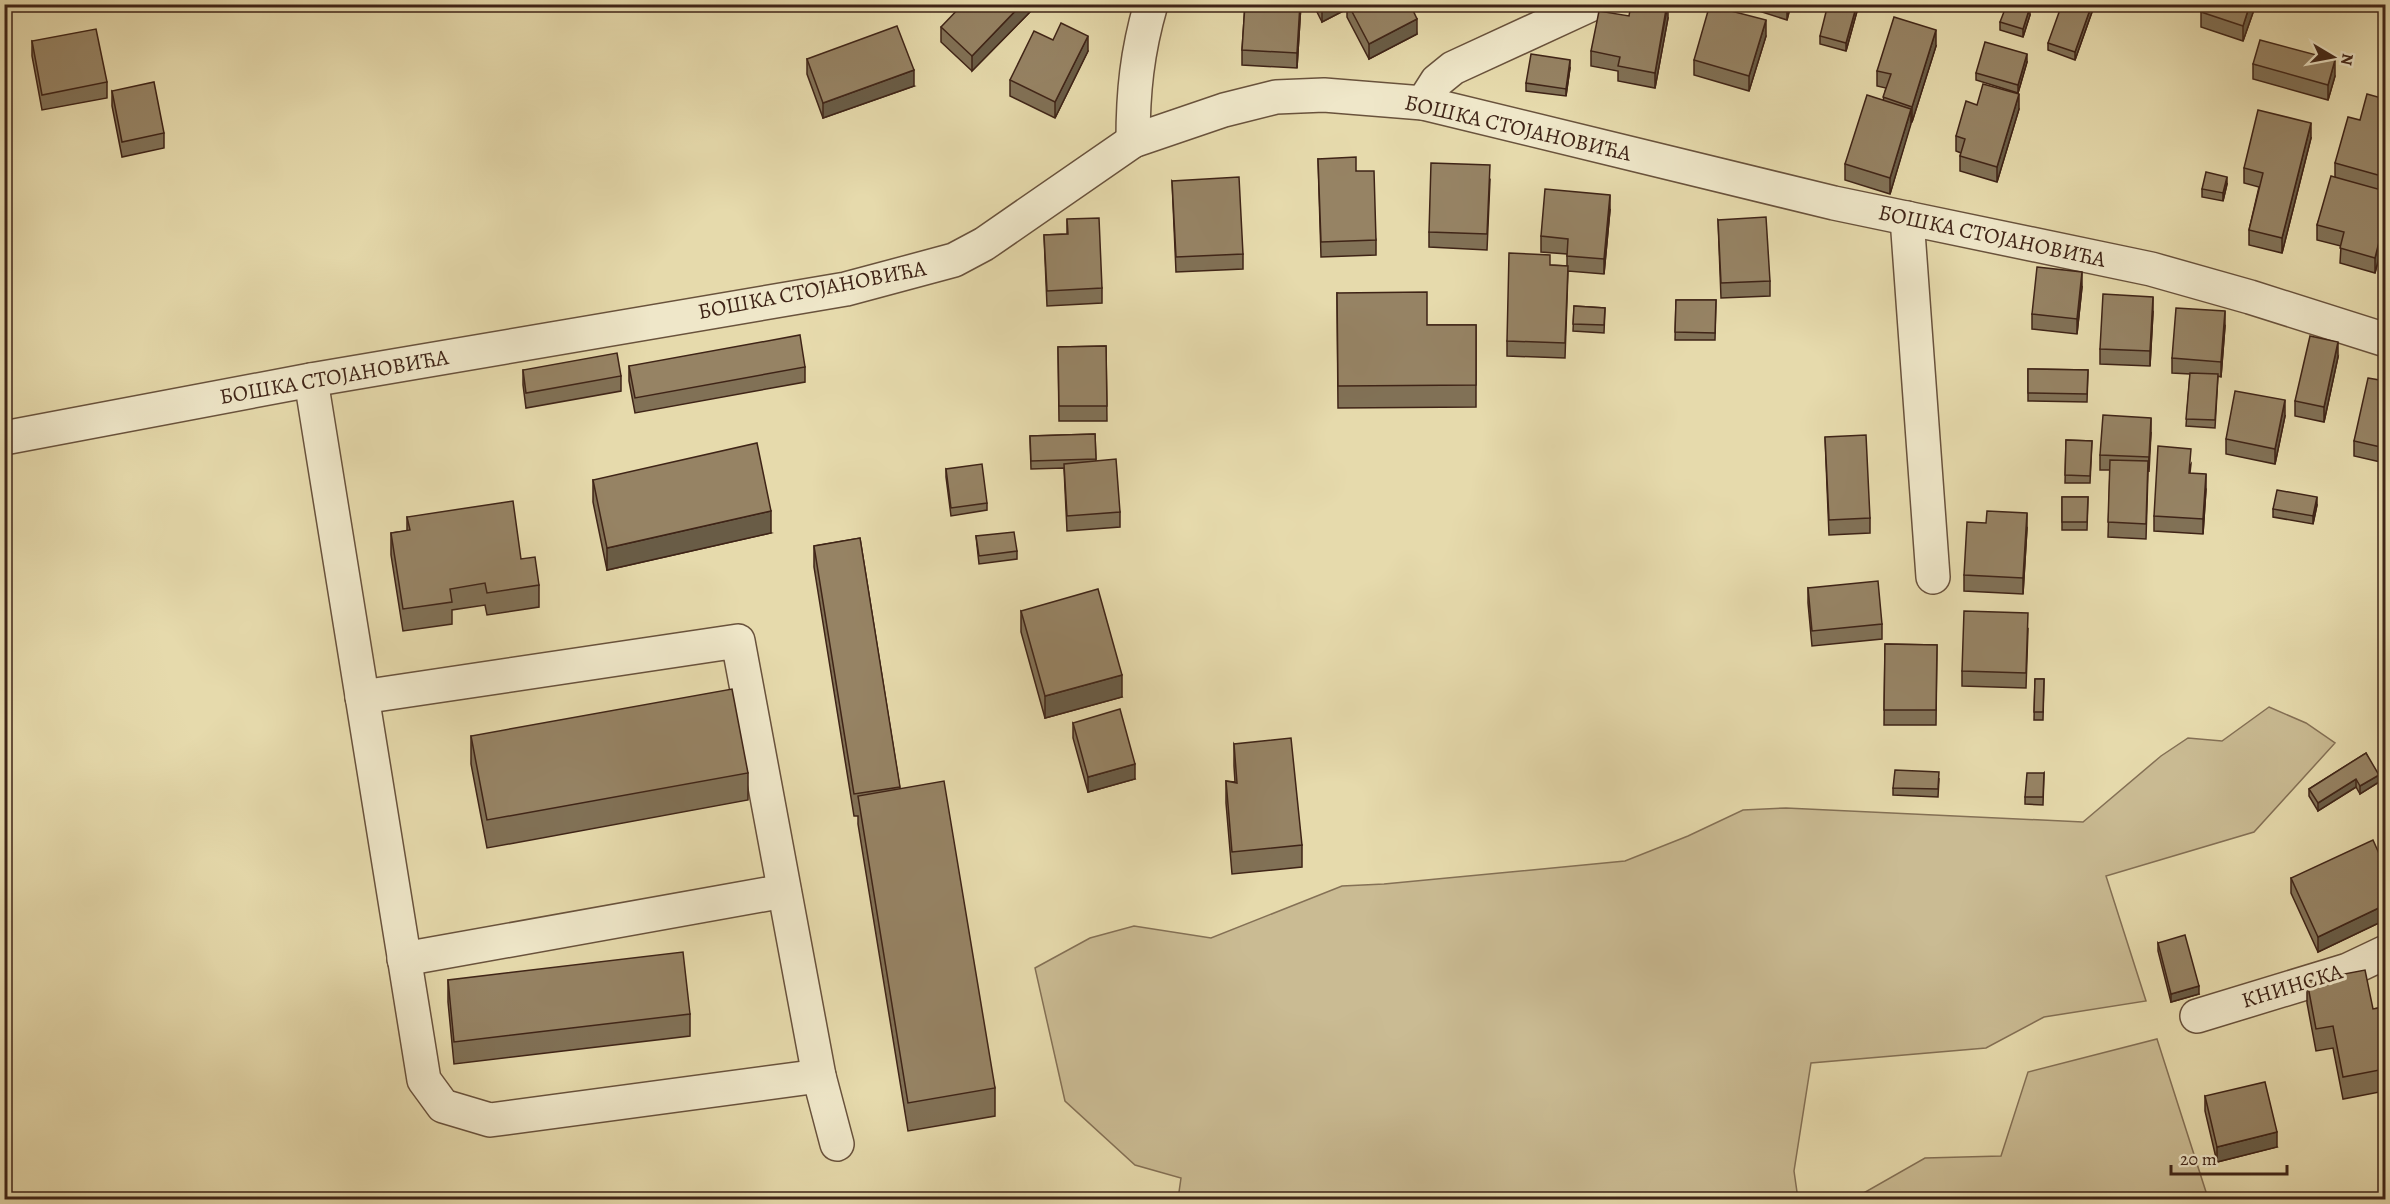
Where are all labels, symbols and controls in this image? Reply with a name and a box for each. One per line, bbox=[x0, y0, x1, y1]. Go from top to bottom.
north arrow bbox=[2303, 27, 2363, 87]
text: N bbox=[2335, 52, 2359, 67]
street label: БОШКА СТОЈАНОВИЋА bbox=[1402, 87, 1635, 169]
street label: БОШКА СТОЈАНОВИЋА bbox=[1875, 197, 2110, 275]
street label: БОШКА СТОЈАНОВИЋА bbox=[695, 253, 930, 327]
street label: БОШКА СТОЈАНОВИЋА bbox=[217, 342, 452, 412]
street label: КНИНСКА bbox=[2238, 956, 2347, 1016]
scale bar bbox=[2171, 1138, 2286, 1176]
text: 20 m bbox=[2180, 1147, 2217, 1171]

